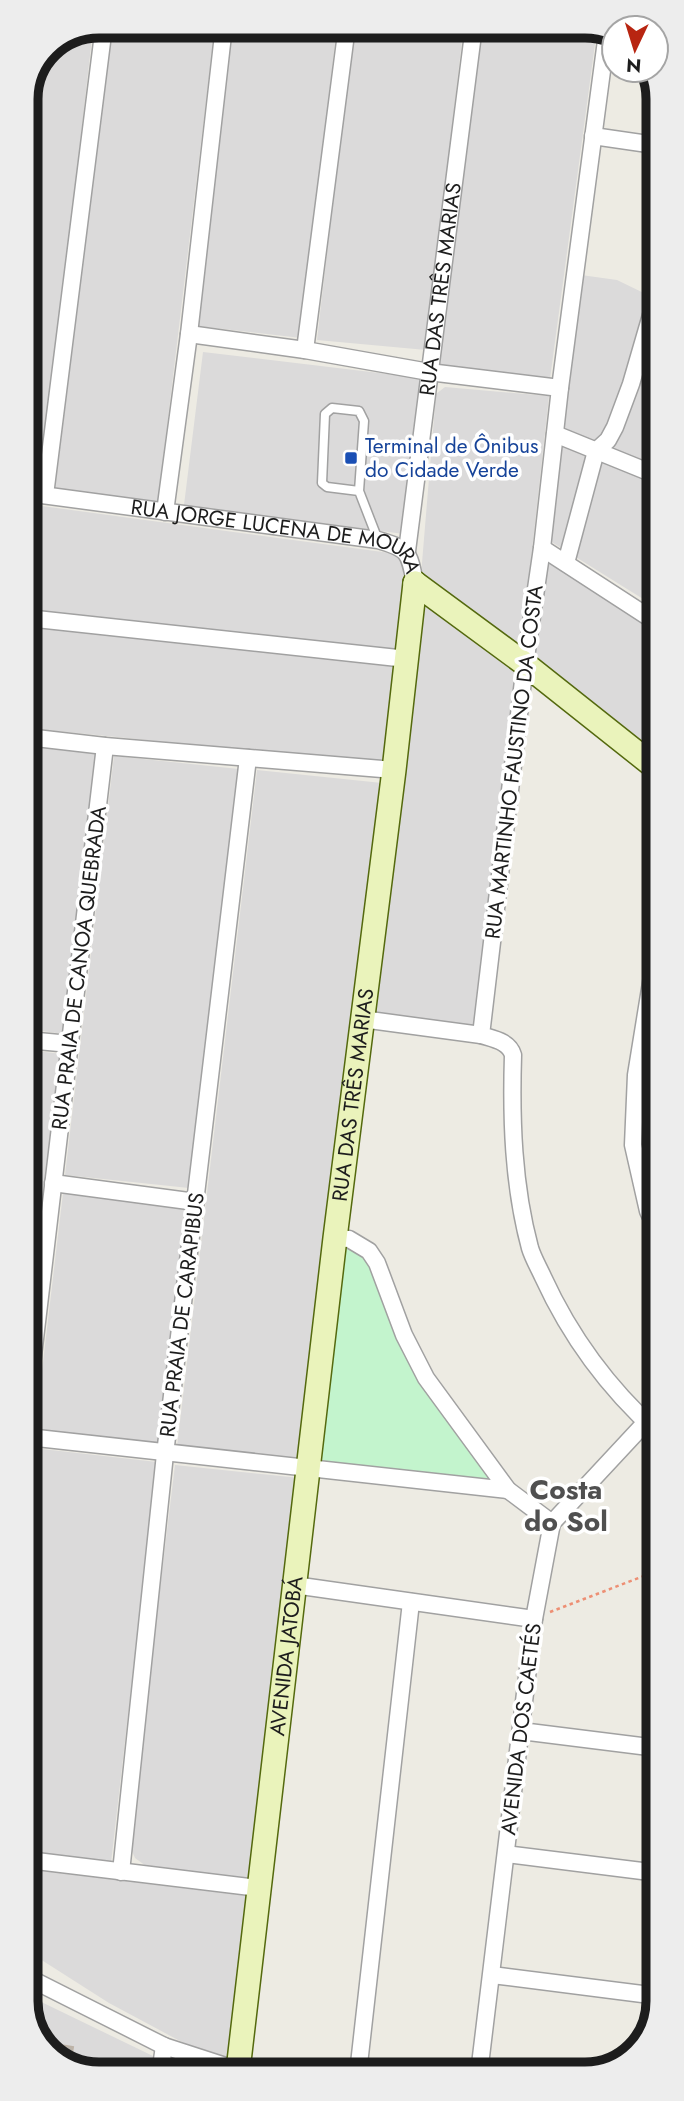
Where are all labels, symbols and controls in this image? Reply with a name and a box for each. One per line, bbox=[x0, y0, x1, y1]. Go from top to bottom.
north arrow bbox=[600, 14, 670, 84]
text: N bbox=[625, 51, 642, 79]
street label: RUA DAS TRÊS MARIAS bbox=[412, 181, 469, 397]
place label: Terminal de Ônibus do Cidade Verde bbox=[365, 431, 538, 485]
marker: Terminal de Ônibus do Cidade Verde bbox=[343, 450, 359, 466]
street label: RUA JORGE LUCENA DE MOURA bbox=[129, 492, 428, 577]
street label: RUA MARTINHO FAUSTINO DA COSTA bbox=[477, 583, 551, 941]
street label: RUA PRAIA DE CANOA QUEBRADA bbox=[44, 804, 114, 1132]
street label: RUA DAS TRÊS MARIAS bbox=[325, 987, 381, 1203]
street label: RUA PRAIA DE CARAPIBUS bbox=[152, 1191, 212, 1439]
district label: Costa do Sol bbox=[524, 1469, 608, 1542]
street label: AVENIDA JATOBÁ bbox=[262, 1574, 310, 1737]
street label: AVENIDA DOS CAETÉS bbox=[493, 1621, 549, 1837]

